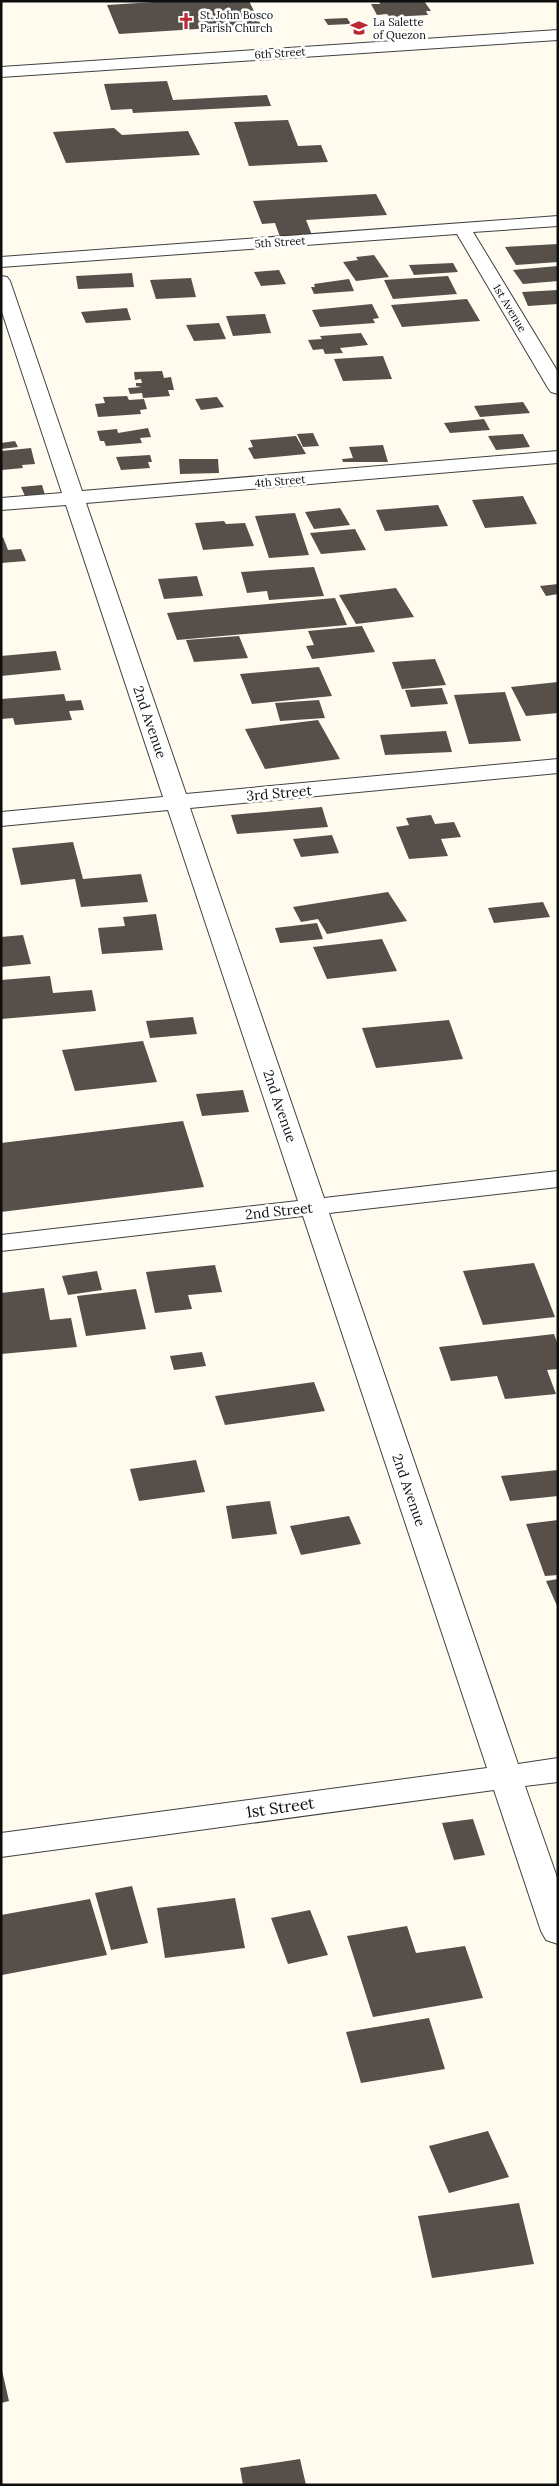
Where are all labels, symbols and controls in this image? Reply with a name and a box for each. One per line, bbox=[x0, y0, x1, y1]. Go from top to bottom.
place label: St. John Bosco Parish Church bbox=[200, 8, 273, 35]
church icon: St. John Bosco Parish Church bbox=[176, 11, 196, 31]
place label: La Salette of Quezon bbox=[373, 15, 426, 42]
school or university icon: La Salette of Quezon bbox=[349, 18, 369, 38]
street label: 6th Street bbox=[254, 44, 307, 62]
street label: 5th Street bbox=[254, 233, 307, 251]
street label: 1st Avenue bbox=[490, 281, 530, 335]
street label: 4th Street bbox=[254, 472, 307, 490]
street label: 2nd Avenue bbox=[129, 683, 171, 761]
street label: 3rd Street bbox=[246, 781, 313, 805]
street label: 2nd Avenue bbox=[259, 1067, 301, 1145]
street label: 2nd Street bbox=[244, 1198, 314, 1223]
street label: 2nd Avenue bbox=[388, 1451, 430, 1529]
street label: 1st Street bbox=[244, 1792, 316, 1822]

